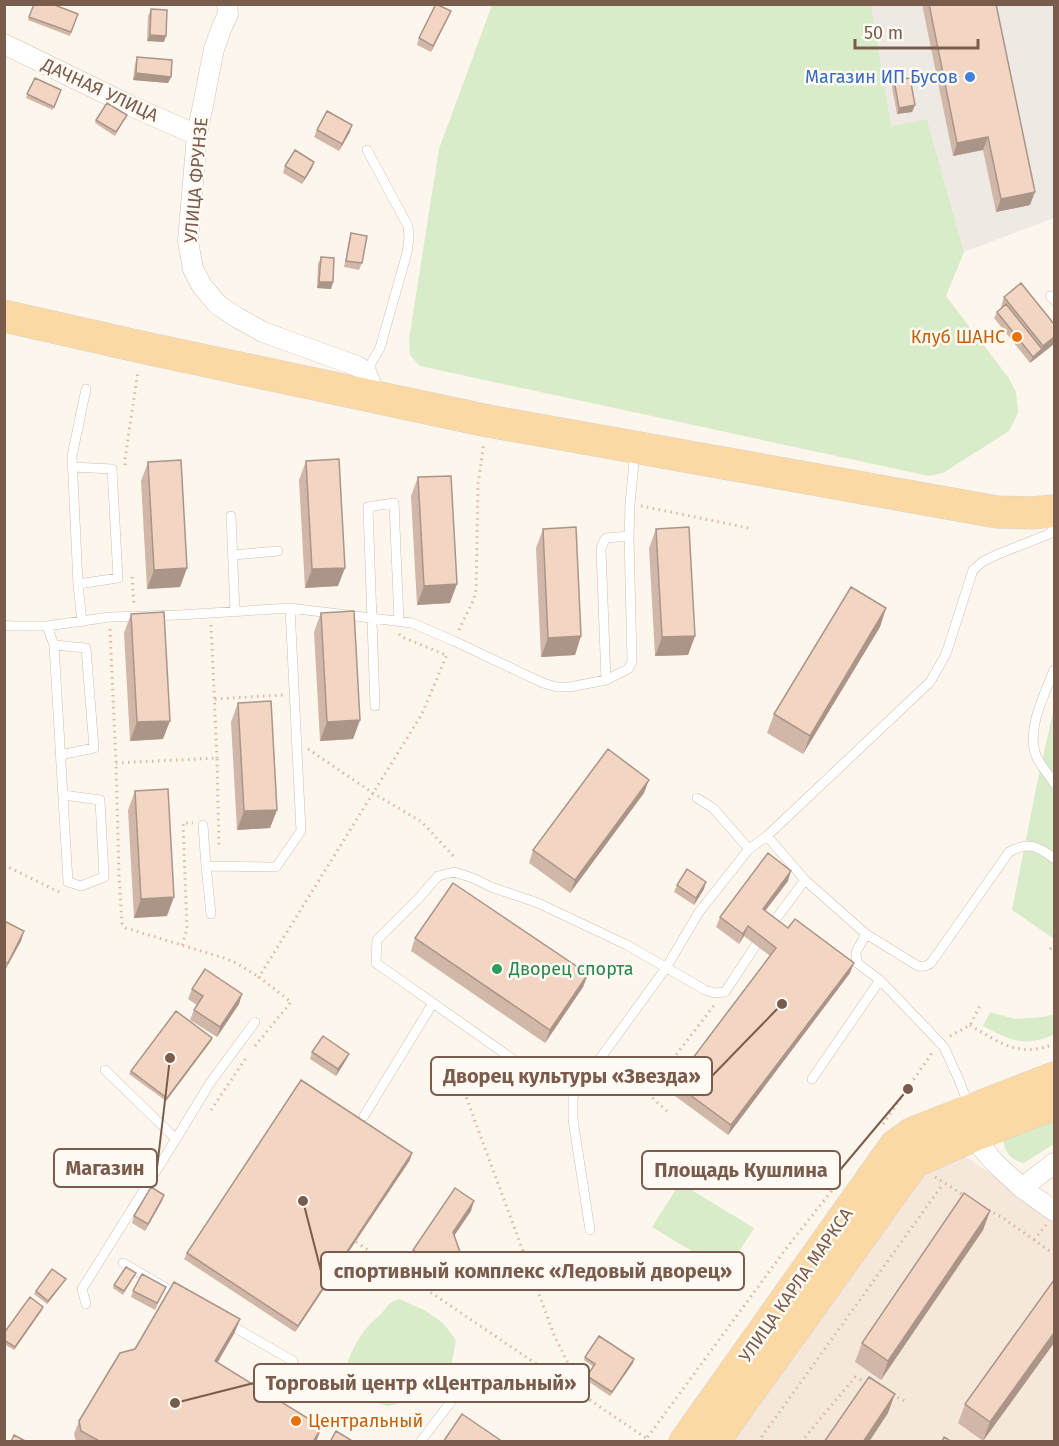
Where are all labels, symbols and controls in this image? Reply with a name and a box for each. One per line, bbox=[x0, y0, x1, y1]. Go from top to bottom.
scale bar bbox=[855, 12, 978, 50]
text: 50 m bbox=[864, 22, 903, 44]
street label: ДАЧНАЯ УЛИЦА bbox=[37, 53, 162, 127]
place label: Магазин ИП Бусов bbox=[805, 66, 958, 88]
marker: Магазин ИП Бусов bbox=[963, 70, 977, 84]
street label: УЛИЦА ФРУНЗЕ bbox=[180, 116, 212, 244]
place label: Клуб ШАНС bbox=[911, 326, 1005, 348]
marker: Клуб ШАНС bbox=[1010, 330, 1024, 344]
place label: Дворец спорта bbox=[508, 958, 634, 980]
marker: Дворец спорта bbox=[490, 962, 504, 976]
callout: Дворец культуры «Звезда» bbox=[431, 1057, 712, 1095]
text: Дворец культуры «Звезда» bbox=[442, 1064, 701, 1088]
callout: Магазин bbox=[54, 1149, 157, 1187]
callout: Площадь Кушлина bbox=[642, 1151, 840, 1189]
text: Магазин bbox=[66, 1156, 145, 1180]
text: Площадь Кушлина bbox=[654, 1158, 828, 1182]
street label: УЛИЦА КАРЛА МАРКСА bbox=[734, 1203, 858, 1366]
callout: спортивный комплекс «Ледовый дворец» bbox=[321, 1252, 744, 1290]
text: спортивный комплекс «Ледовый дворец» bbox=[334, 1259, 732, 1283]
callout: Торговый центр «Центральный» bbox=[254, 1364, 589, 1402]
text: Торговый центр «Центральный» bbox=[266, 1371, 576, 1395]
place label: Центральный bbox=[308, 1410, 423, 1432]
marker: Центральный bbox=[289, 1414, 303, 1428]

